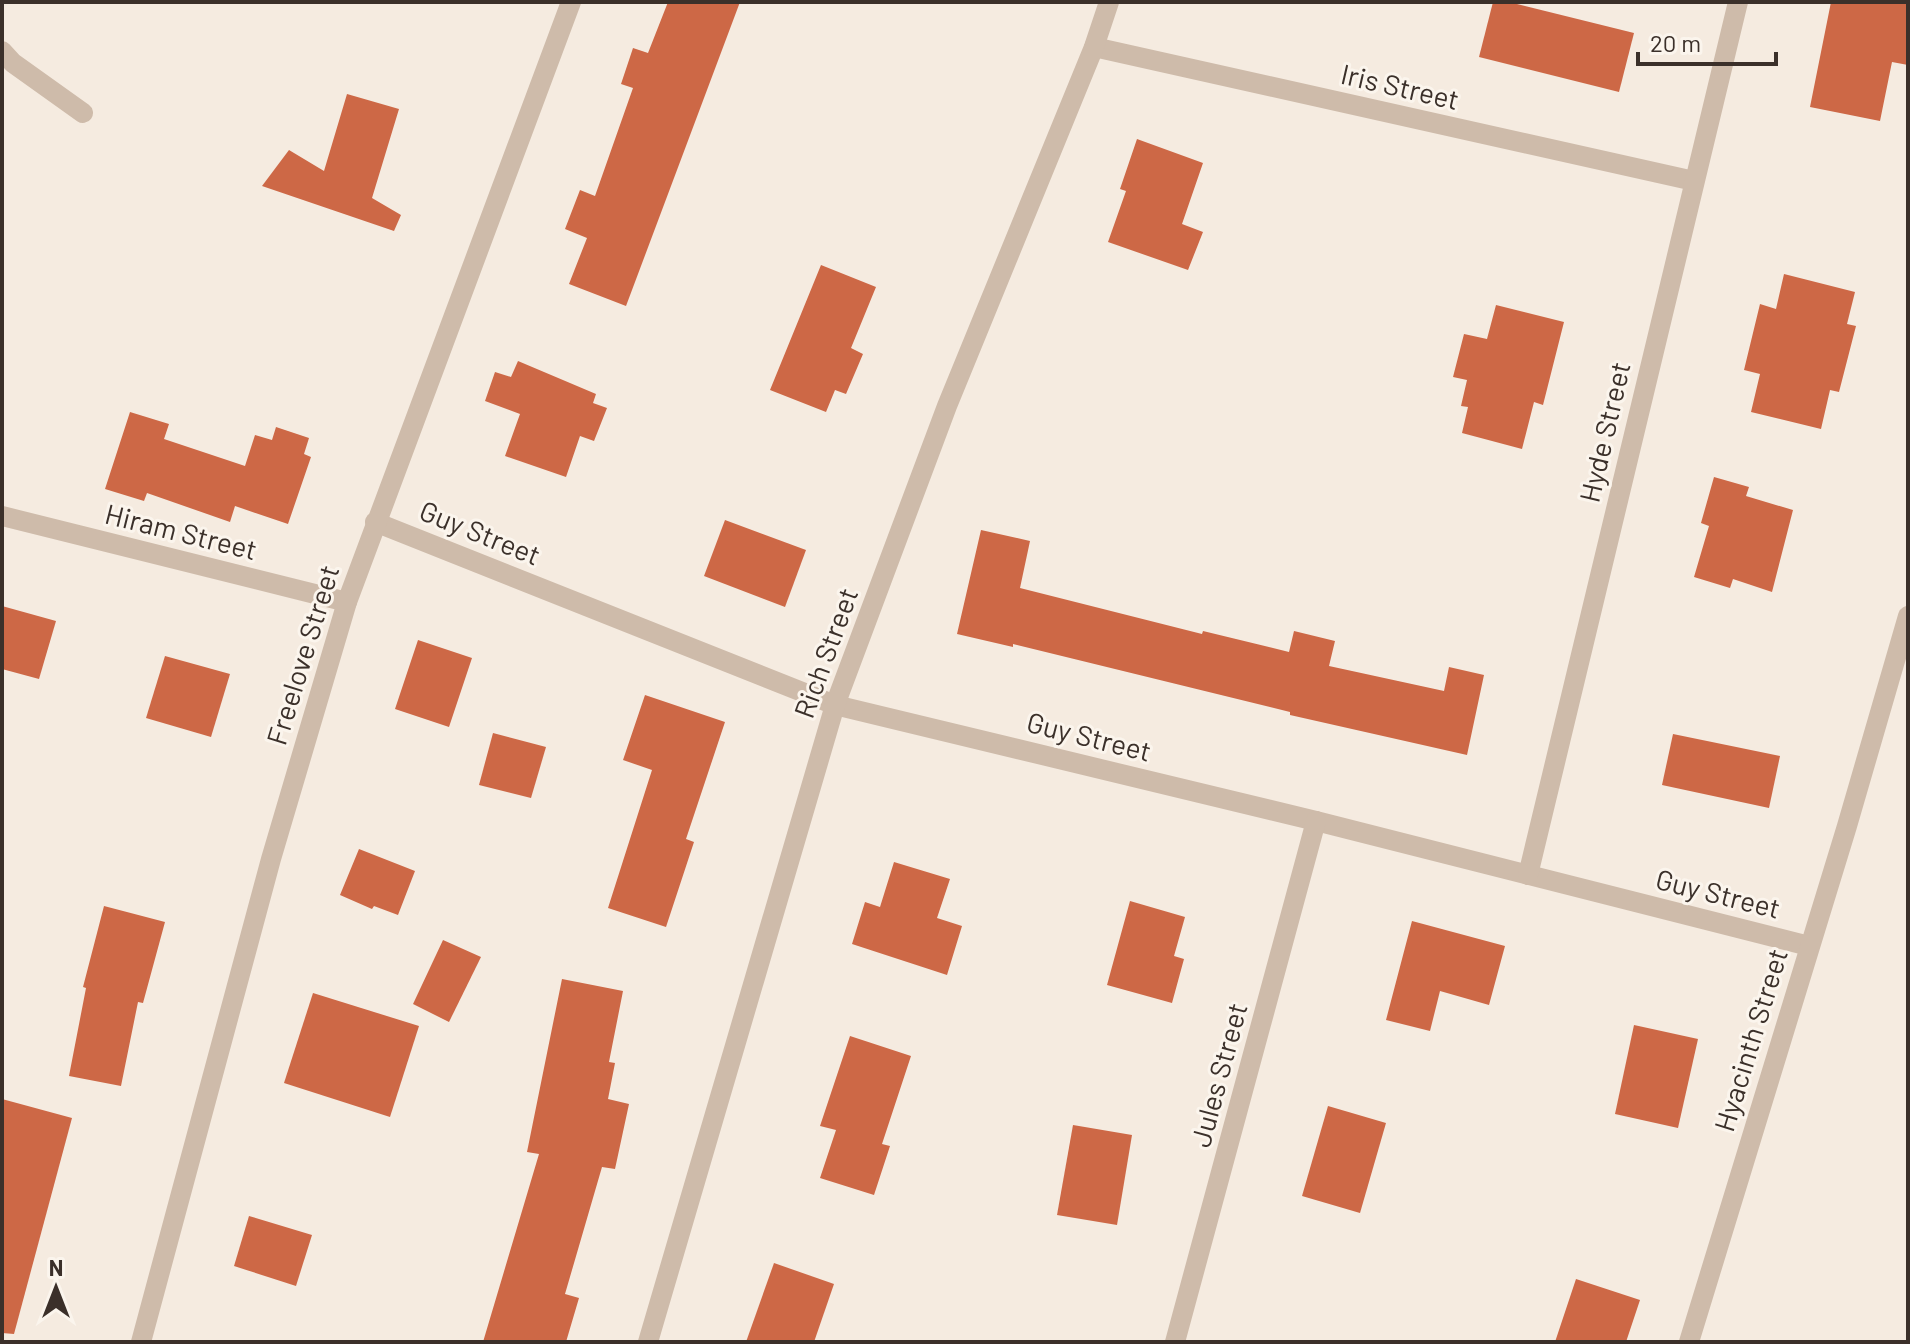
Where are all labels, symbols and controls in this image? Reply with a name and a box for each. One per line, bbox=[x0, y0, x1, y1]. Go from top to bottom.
scale bar bbox=[1638, 16, 1776, 66]
text: 20 m bbox=[1650, 28, 1701, 57]
street label: Iris Street bbox=[1338, 56, 1463, 116]
street label: Hyde Street bbox=[1571, 358, 1637, 505]
street label: Guy Street bbox=[415, 492, 546, 572]
street label: Hiram Street bbox=[102, 496, 261, 566]
street label: Freelove Street bbox=[259, 561, 346, 749]
street label: Rich Street bbox=[786, 583, 864, 722]
street label: Guy Street bbox=[1023, 704, 1155, 768]
street label: Guy Street bbox=[1652, 861, 1784, 925]
street label: Hyacinth Street bbox=[1706, 944, 1794, 1135]
street label: Jules Street bbox=[1182, 999, 1254, 1151]
north arrow bbox=[16, 1248, 96, 1328]
text: N bbox=[49, 1254, 63, 1280]

